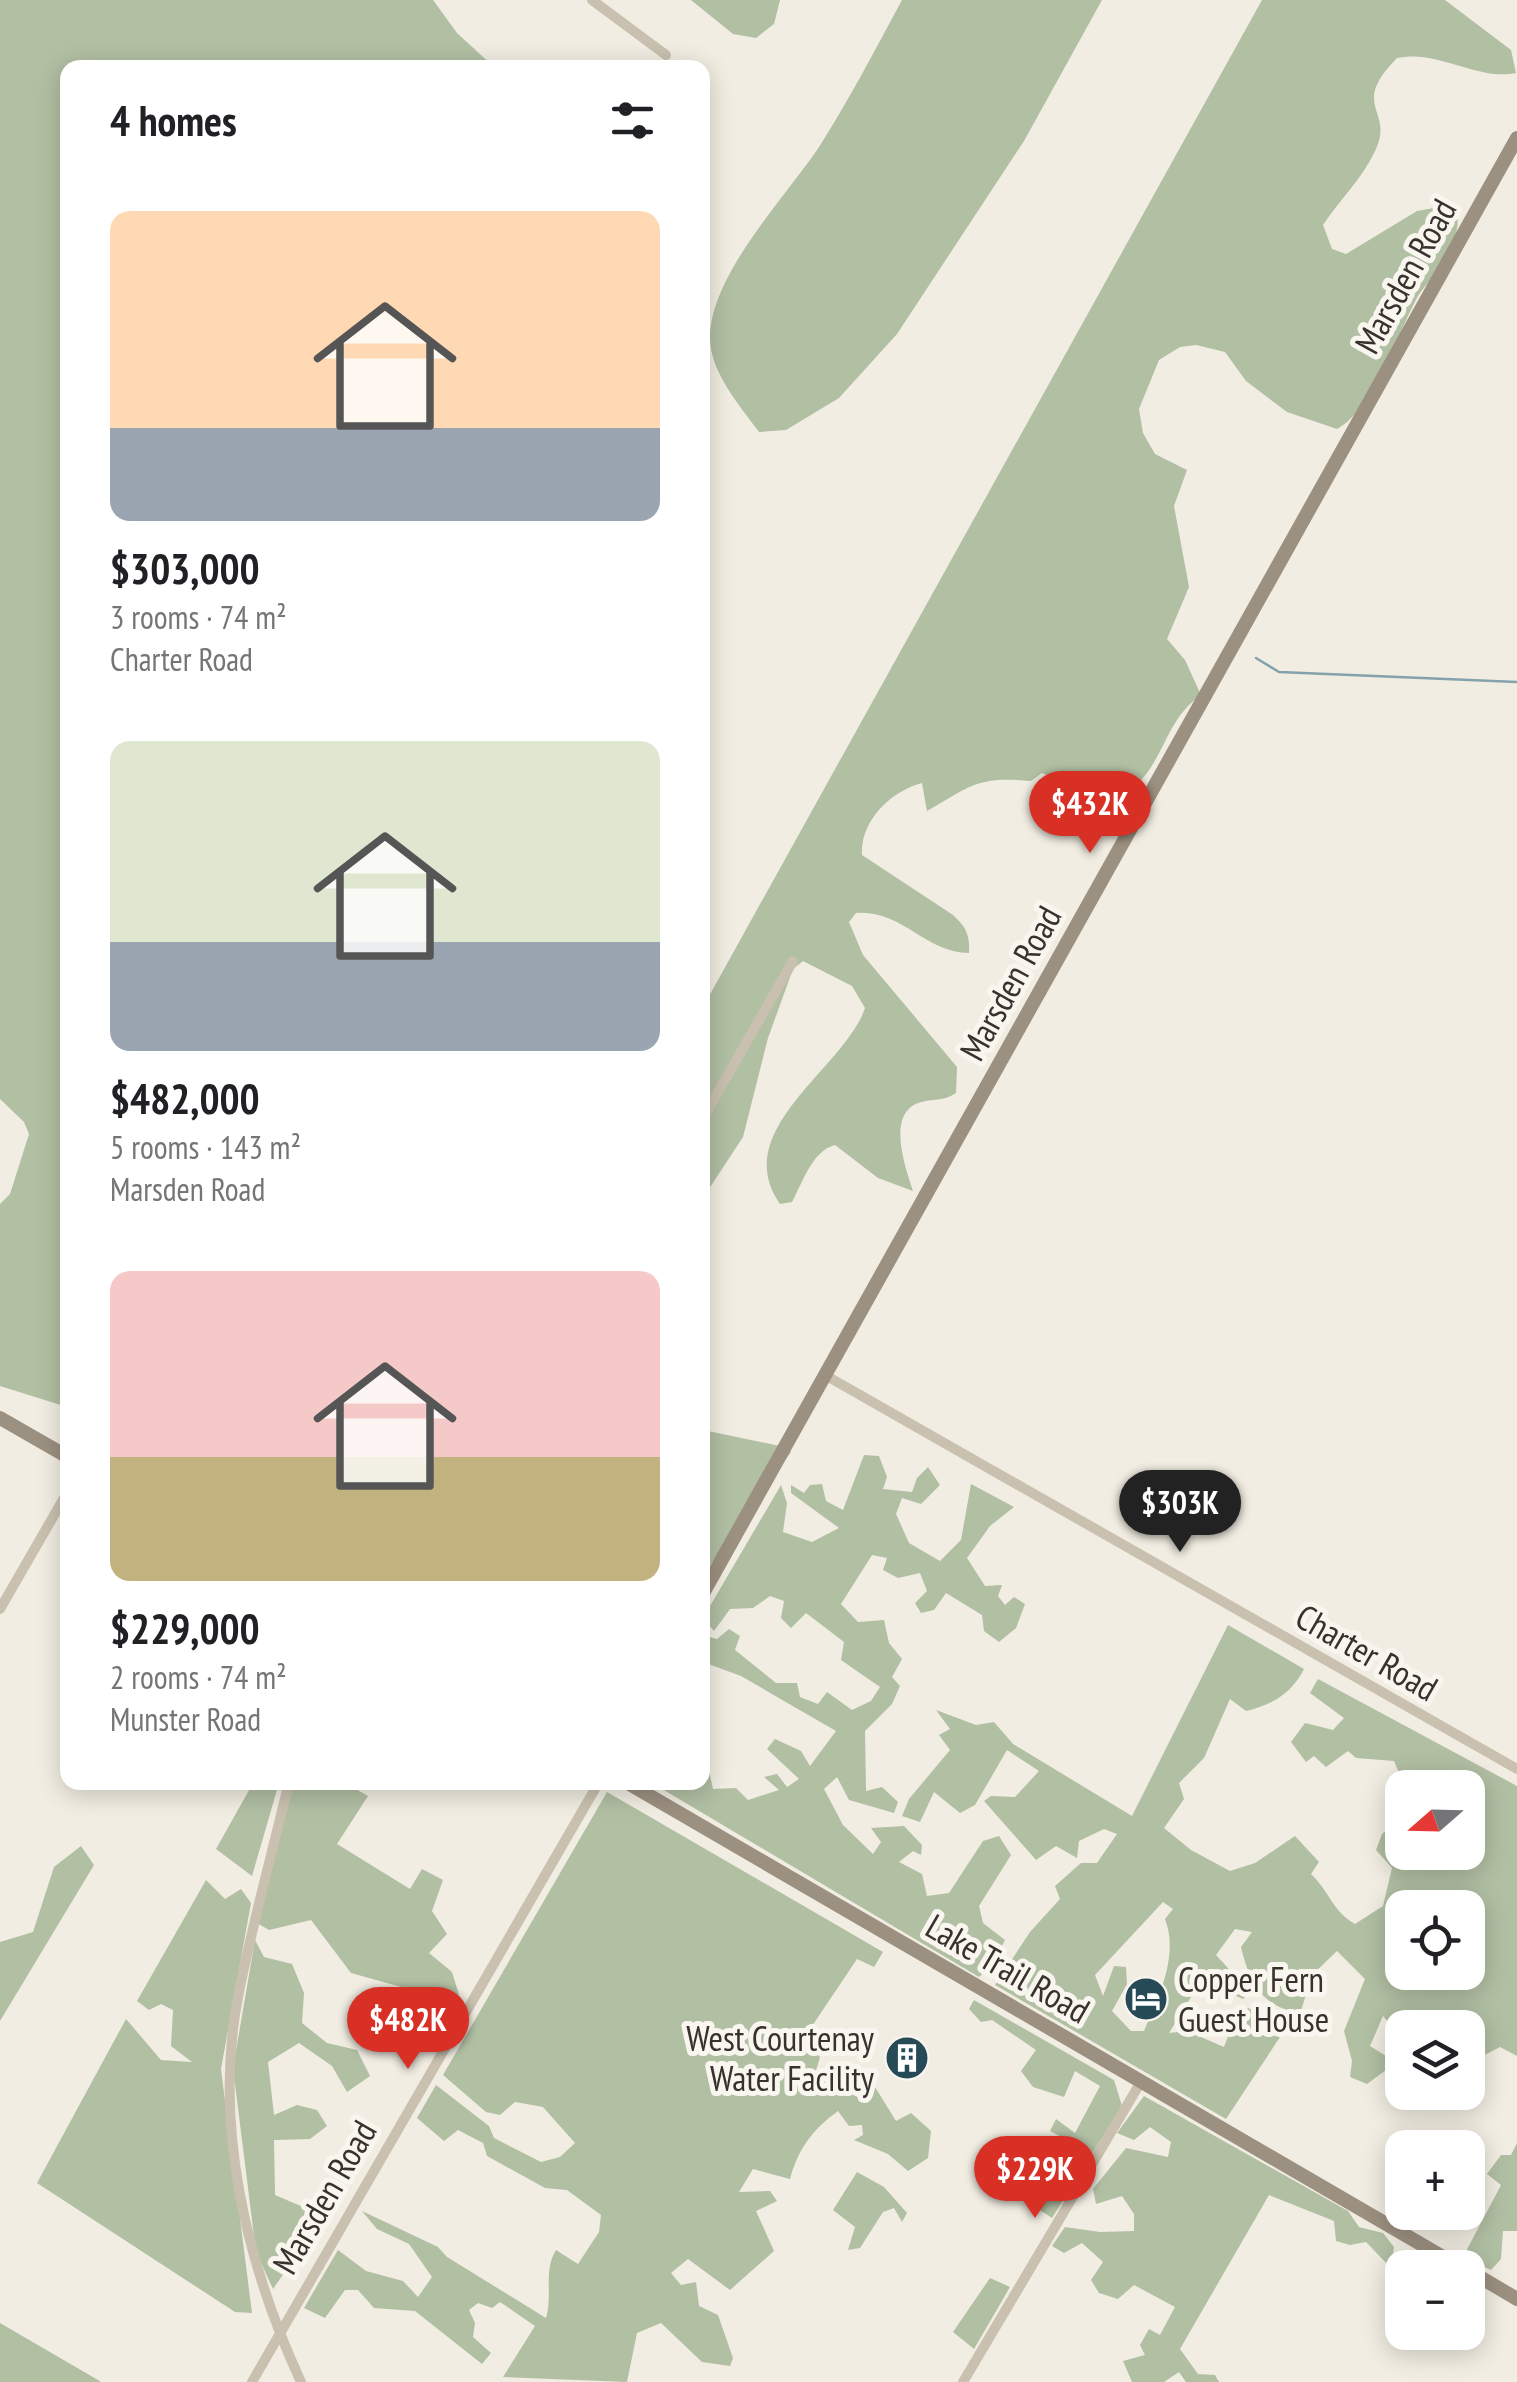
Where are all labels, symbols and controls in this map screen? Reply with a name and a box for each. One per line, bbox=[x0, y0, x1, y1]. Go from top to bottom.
text: 4 homes bbox=[110, 93, 237, 148]
icon: filters bbox=[605, 93, 660, 148]
street label: Marsden Road bbox=[1344, 191, 1466, 361]
icon: home bbox=[295, 276, 475, 456]
text: $303,000 bbox=[110, 541, 260, 596]
text: 3 rooms · 74 m² bbox=[110, 596, 287, 638]
text: Charter Road bbox=[110, 638, 253, 680]
pin: $432K bbox=[1020, 771, 1160, 856]
text: $432K bbox=[1051, 782, 1129, 824]
icon: home bbox=[295, 806, 475, 986]
street label: Marsden Road bbox=[949, 898, 1071, 1068]
text: $482,000 bbox=[110, 1071, 260, 1126]
text: 5 rooms · 143 m² bbox=[110, 1126, 301, 1168]
text: Marsden Road bbox=[110, 1168, 265, 1210]
icon: home bbox=[295, 1336, 475, 1516]
pin: $303K bbox=[1110, 1470, 1250, 1555]
text: $303K bbox=[1141, 1481, 1219, 1523]
street label: Charter Road bbox=[1288, 1593, 1446, 1711]
text: $229,000 bbox=[110, 1601, 260, 1656]
text: 2 rooms · 74 m² bbox=[110, 1656, 287, 1698]
text: Munster Road bbox=[110, 1698, 261, 1740]
north arrow bbox=[1385, 1770, 1485, 1870]
map controls bbox=[1385, 1770, 1485, 2350]
button: locate bbox=[1385, 1890, 1485, 1990]
street label: Lake Trail Road bbox=[918, 1903, 1098, 2033]
place label: Copper Fern Guest House bbox=[1178, 1956, 1329, 2042]
hotel icon: Copper Fern Guest House bbox=[1123, 1976, 1169, 2022]
pin: $482K bbox=[338, 1987, 478, 2072]
text: $482K bbox=[369, 1998, 447, 2040]
button: layers bbox=[1385, 2010, 1485, 2110]
place label: West Courtenay Water Facility bbox=[686, 2015, 875, 2101]
building icon: West Courtenay Water Facility bbox=[884, 2035, 930, 2081]
street label: Marsden Road bbox=[262, 2112, 386, 2282]
button: + bbox=[1385, 2130, 1485, 2230]
pin: $229K bbox=[965, 2136, 1105, 2221]
text: $229K bbox=[996, 2147, 1074, 2189]
button: − bbox=[1385, 2250, 1485, 2350]

